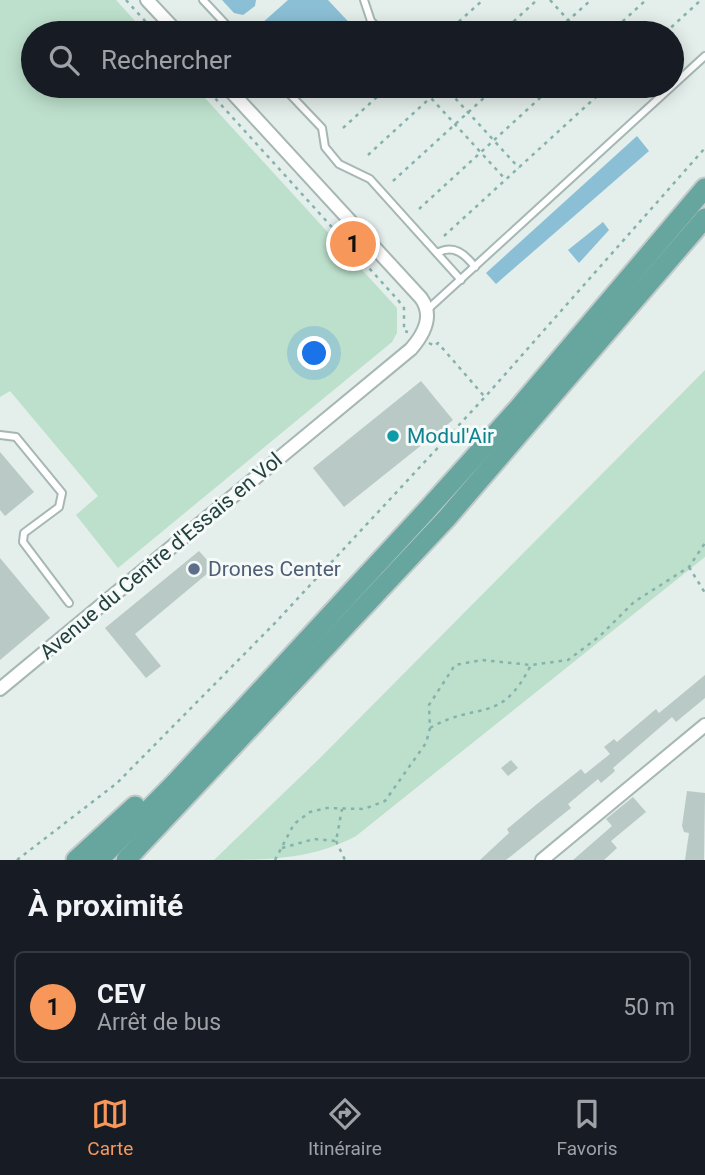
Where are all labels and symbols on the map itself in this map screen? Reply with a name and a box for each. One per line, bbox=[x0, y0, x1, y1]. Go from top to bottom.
pin: 1 bbox=[330, 218, 376, 270]
your location bbox=[297, 336, 331, 370]
place label: Modul'Air bbox=[407, 424, 494, 448]
marker: Modul'Air bbox=[385, 428, 401, 444]
street label: Avenue du Centre d'Essais en Vol bbox=[35, 448, 287, 664]
place label: Drones Center bbox=[208, 557, 341, 581]
marker: Drones Center bbox=[186, 561, 202, 577]

